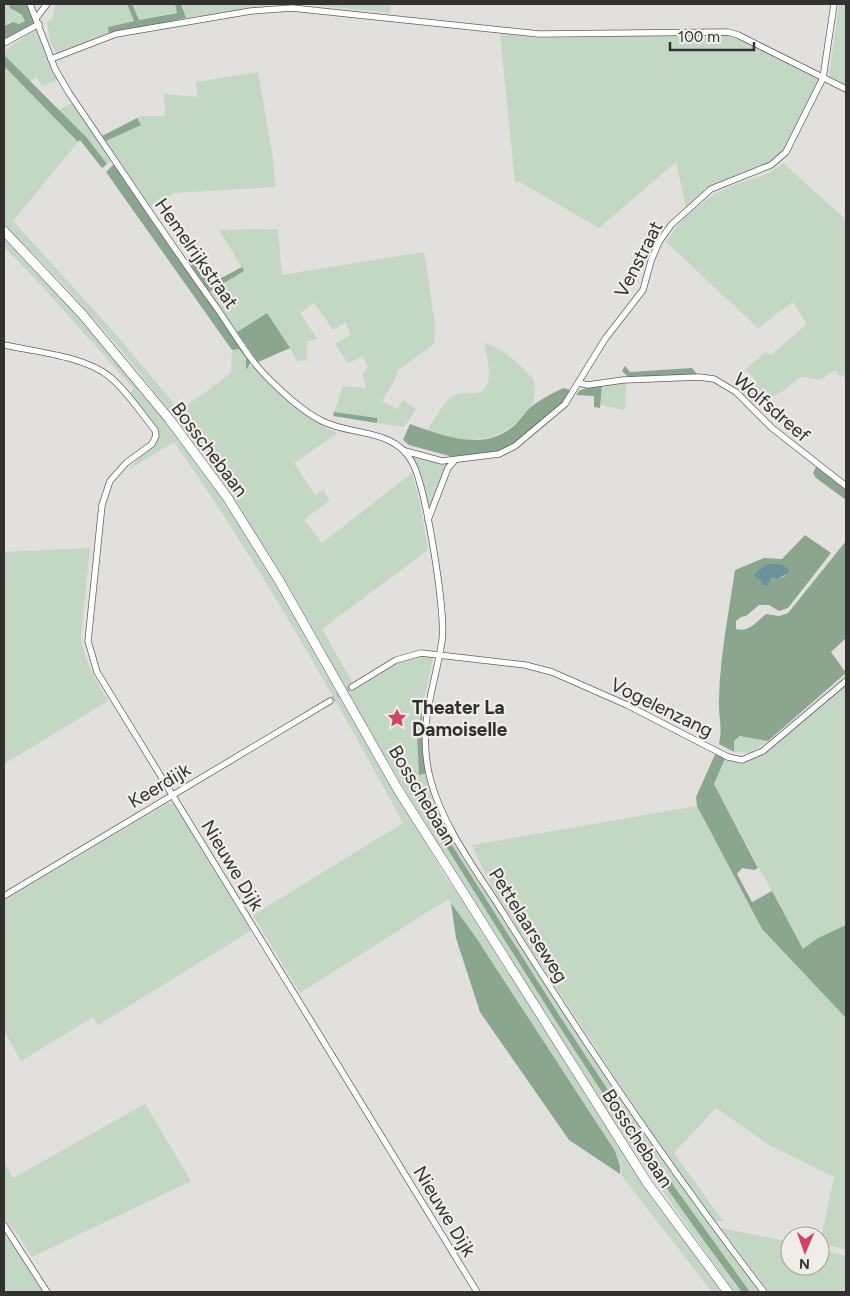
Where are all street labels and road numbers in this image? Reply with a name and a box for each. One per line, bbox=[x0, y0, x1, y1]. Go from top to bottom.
street label: Hemelrijkstraat bbox=[150, 194, 243, 313]
street label: Venstraat bbox=[609, 217, 667, 301]
street label: Wolfsdreef bbox=[729, 368, 815, 447]
street label: Bosschebaan bbox=[167, 397, 253, 501]
street label: Vogelenzang bbox=[607, 673, 717, 742]
street label: Bosschebaan bbox=[384, 741, 461, 849]
street label: Keerdijk bbox=[124, 758, 195, 813]
street label: Nieuwe Dijk bbox=[197, 816, 269, 915]
street label: Pettelaarseweg bbox=[484, 864, 573, 987]
street label: Bosschebaan bbox=[597, 1085, 678, 1192]
street label: Nieuwe Dijk bbox=[409, 1162, 481, 1261]

